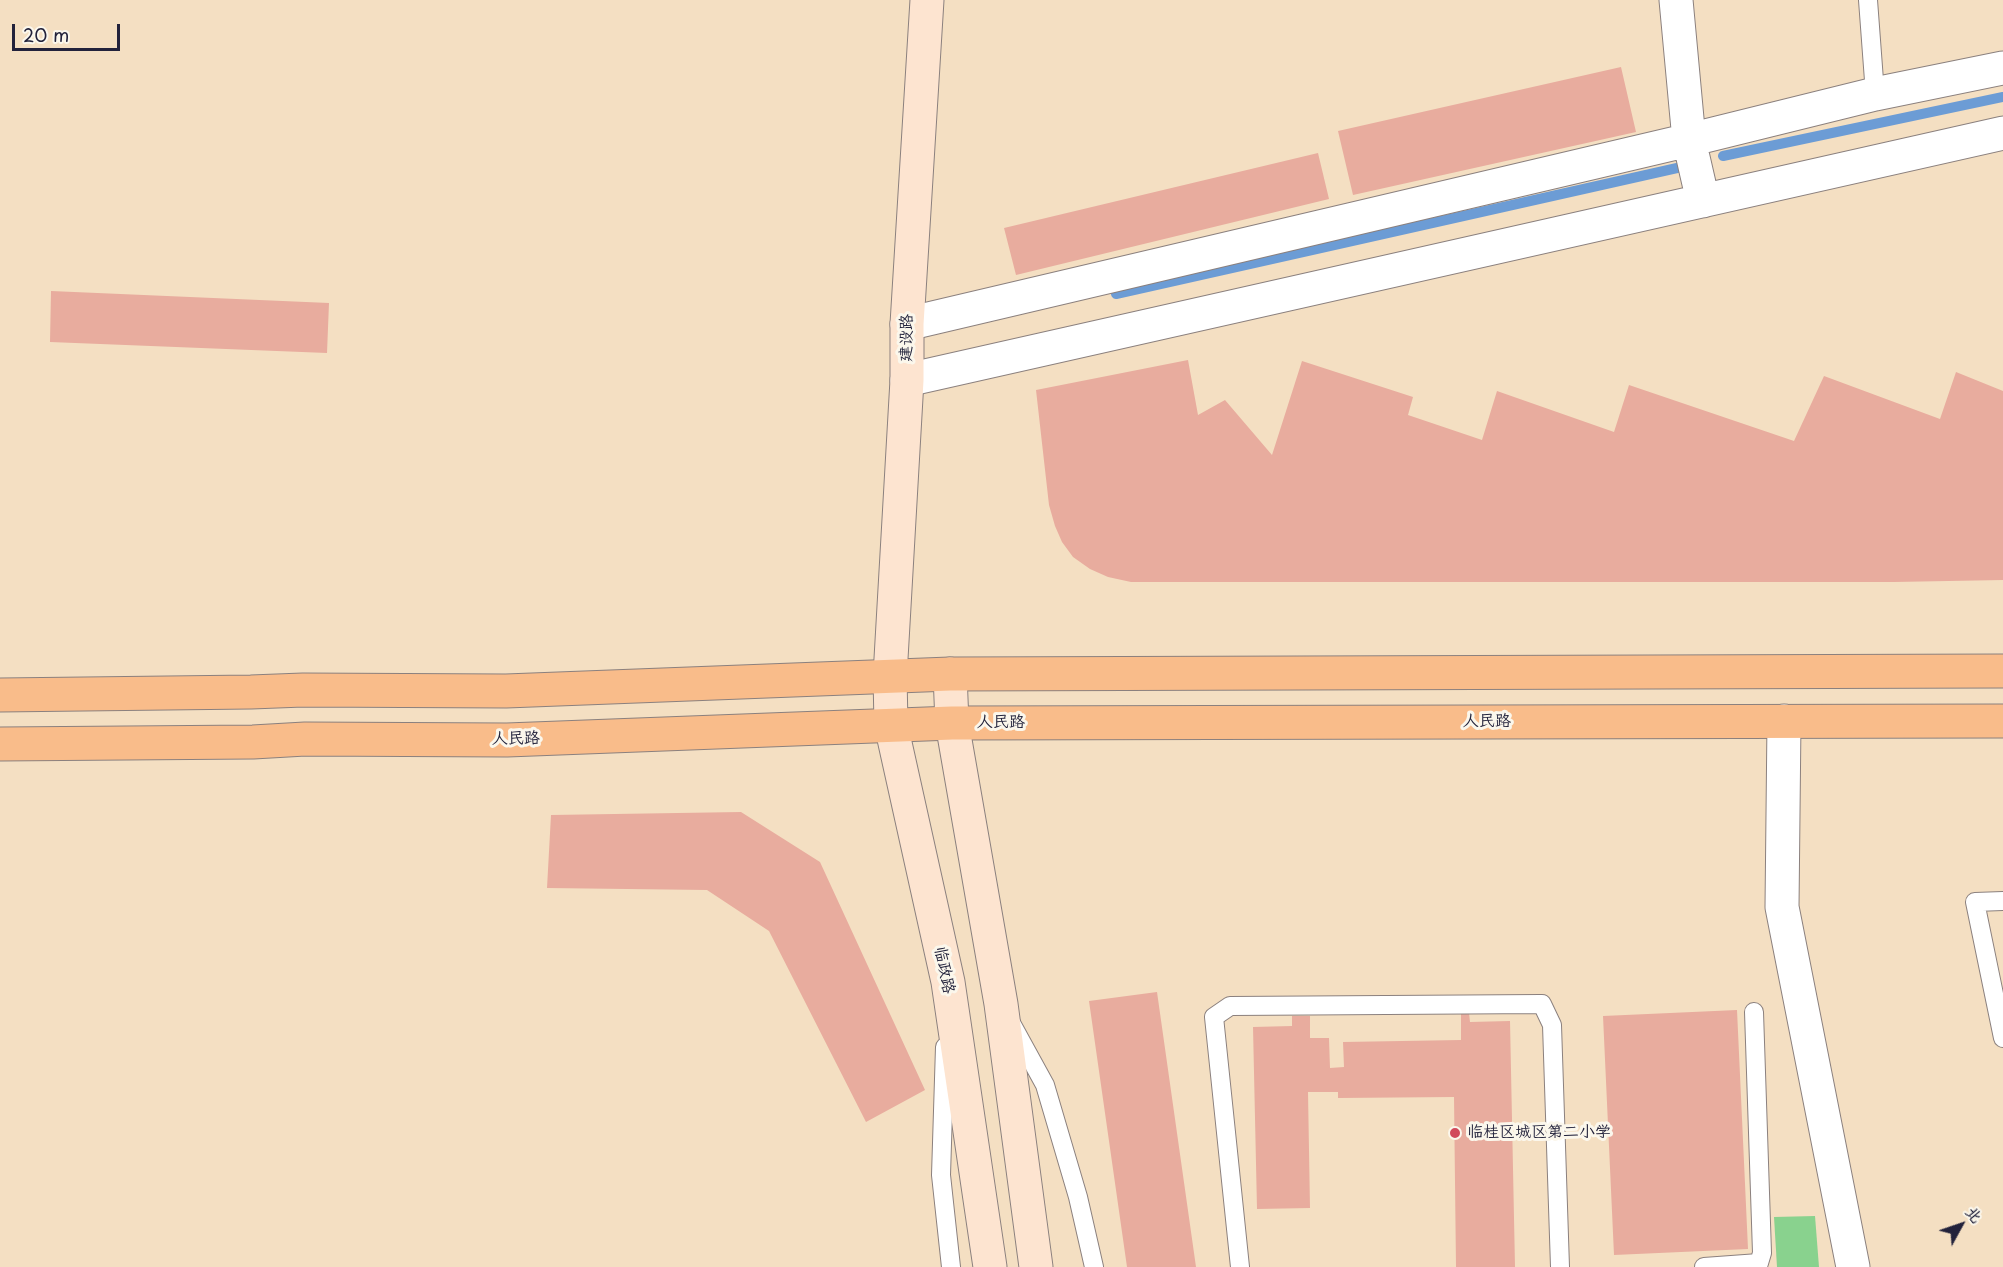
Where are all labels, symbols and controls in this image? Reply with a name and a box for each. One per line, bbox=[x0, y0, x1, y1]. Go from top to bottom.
scale bar bbox=[15, 12, 123, 50]
text: 20 m bbox=[23, 21, 69, 48]
street label: 建设路 bbox=[897, 314, 917, 362]
street label: 人民路 bbox=[1463, 712, 1511, 732]
street label: 人民路 bbox=[977, 713, 1025, 733]
street label: 人民路 bbox=[492, 729, 540, 749]
street label: 临政路 bbox=[930, 945, 958, 995]
place label: 临桂区城区第二小学 bbox=[1467, 1123, 1611, 1143]
marker: 临桂区城区第二小学 bbox=[1448, 1126, 1462, 1140]
north arrow bbox=[1931, 1195, 1991, 1255]
text: 北 bbox=[1960, 1200, 1989, 1227]

